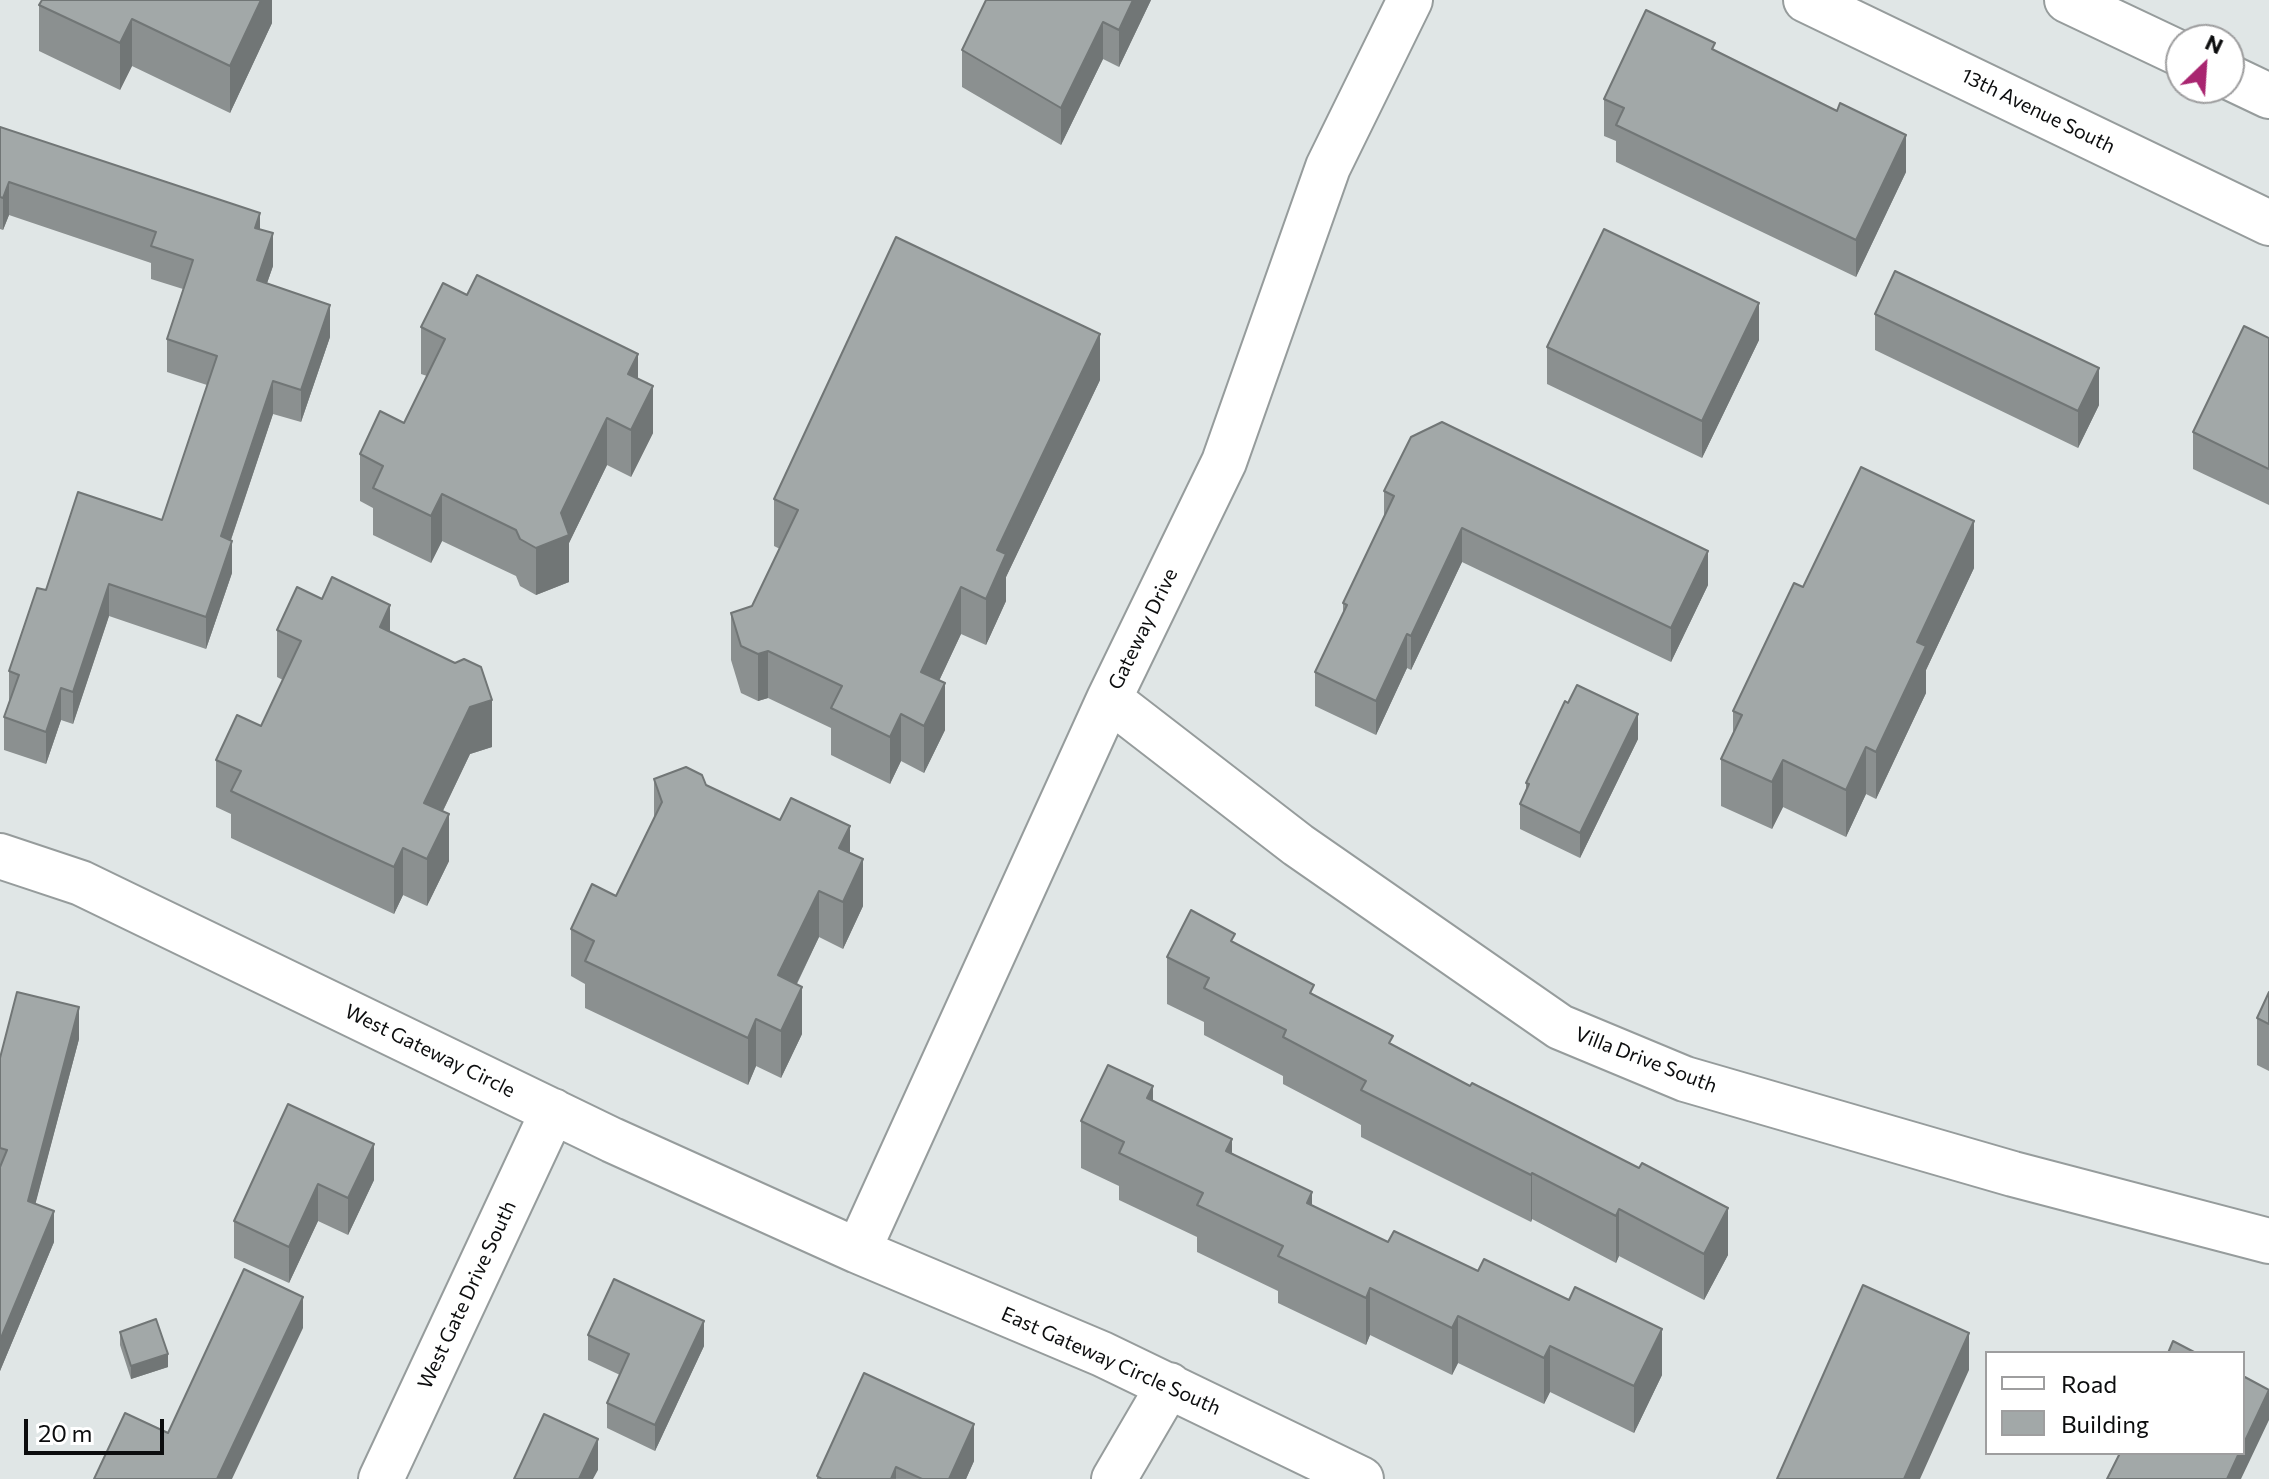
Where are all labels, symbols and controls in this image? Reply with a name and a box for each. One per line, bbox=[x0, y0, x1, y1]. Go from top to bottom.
north arrow bbox=[2165, 24, 2245, 104]
text: N bbox=[2201, 28, 2228, 59]
street label: 13th Avenue South bbox=[1957, 63, 2119, 159]
street label: Gateway Drive bbox=[1103, 564, 1183, 694]
street label: West Gateway Circle bbox=[341, 999, 519, 1103]
street label: Villa Drive South bbox=[1572, 1022, 1720, 1098]
street label: West Gate Drive South bbox=[413, 1197, 521, 1393]
street label: East Gateway Circle South bbox=[998, 1302, 1224, 1420]
legend bbox=[1985, 1351, 2245, 1455]
text: Road bbox=[2061, 1369, 2117, 1398]
scale bar bbox=[28, 1403, 168, 1453]
text: Building bbox=[2061, 1409, 2149, 1438]
text: 20 m bbox=[38, 1418, 92, 1447]

